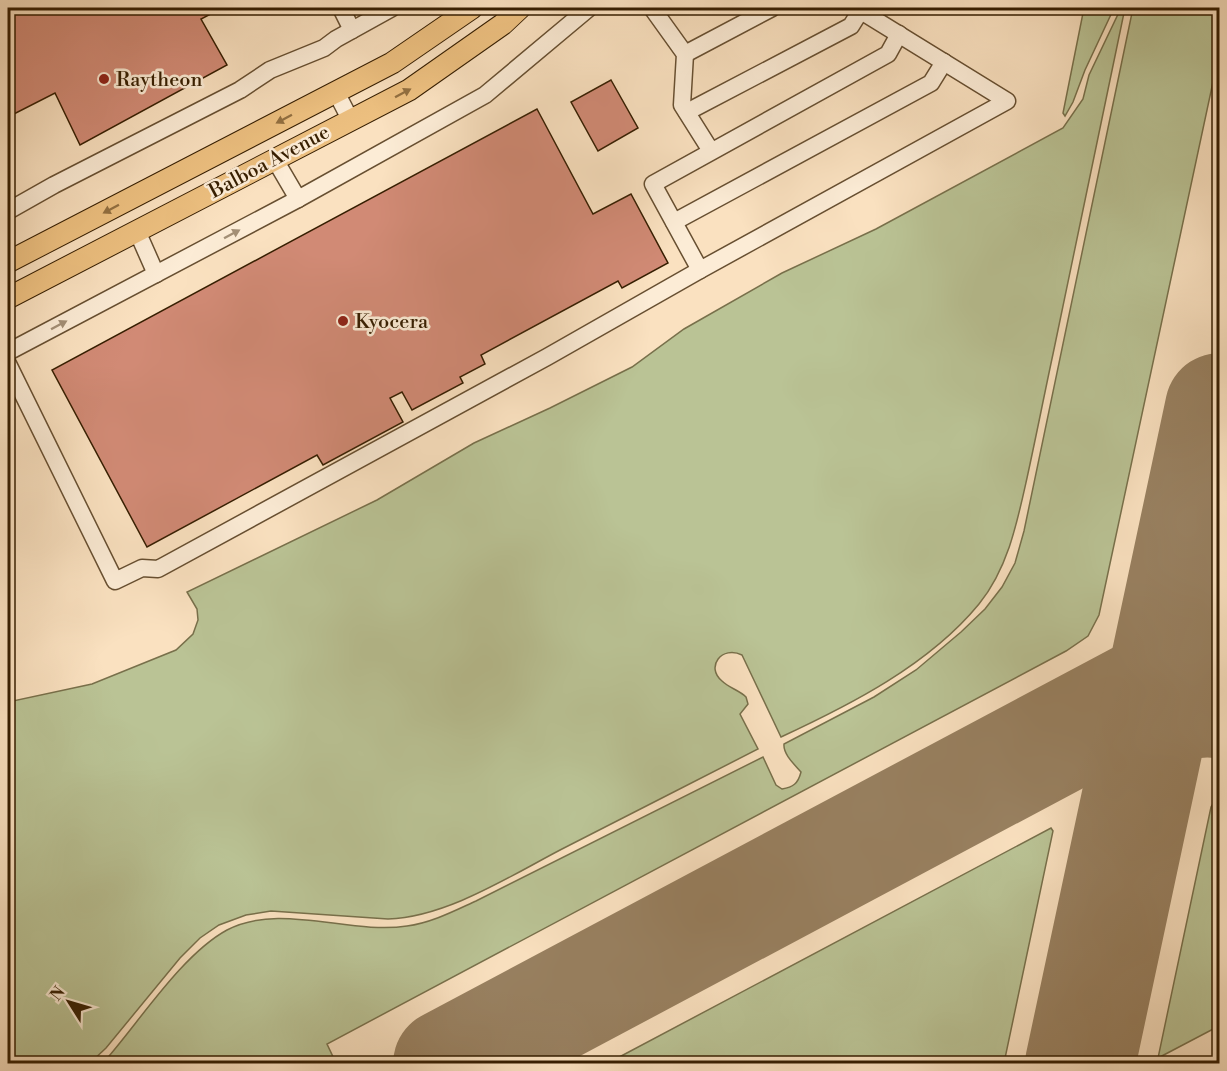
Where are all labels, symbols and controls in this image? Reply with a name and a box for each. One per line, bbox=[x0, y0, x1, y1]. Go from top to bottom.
place label: Raytheon bbox=[116, 68, 203, 93]
marker: Raytheon bbox=[97, 72, 111, 86]
one-way arrow bbox=[394, 88, 411, 98]
one-way arrow bbox=[275, 113, 293, 123]
street label: Balboa Avenue bbox=[204, 120, 334, 205]
one-way arrow bbox=[102, 204, 119, 214]
one-way arrow bbox=[224, 229, 241, 239]
place label: Kyocera bbox=[355, 310, 429, 335]
marker: Kyocera bbox=[336, 314, 350, 328]
one-way arrow bbox=[51, 320, 68, 330]
north arrow bbox=[39, 972, 99, 1032]
text: N bbox=[46, 982, 70, 1005]

